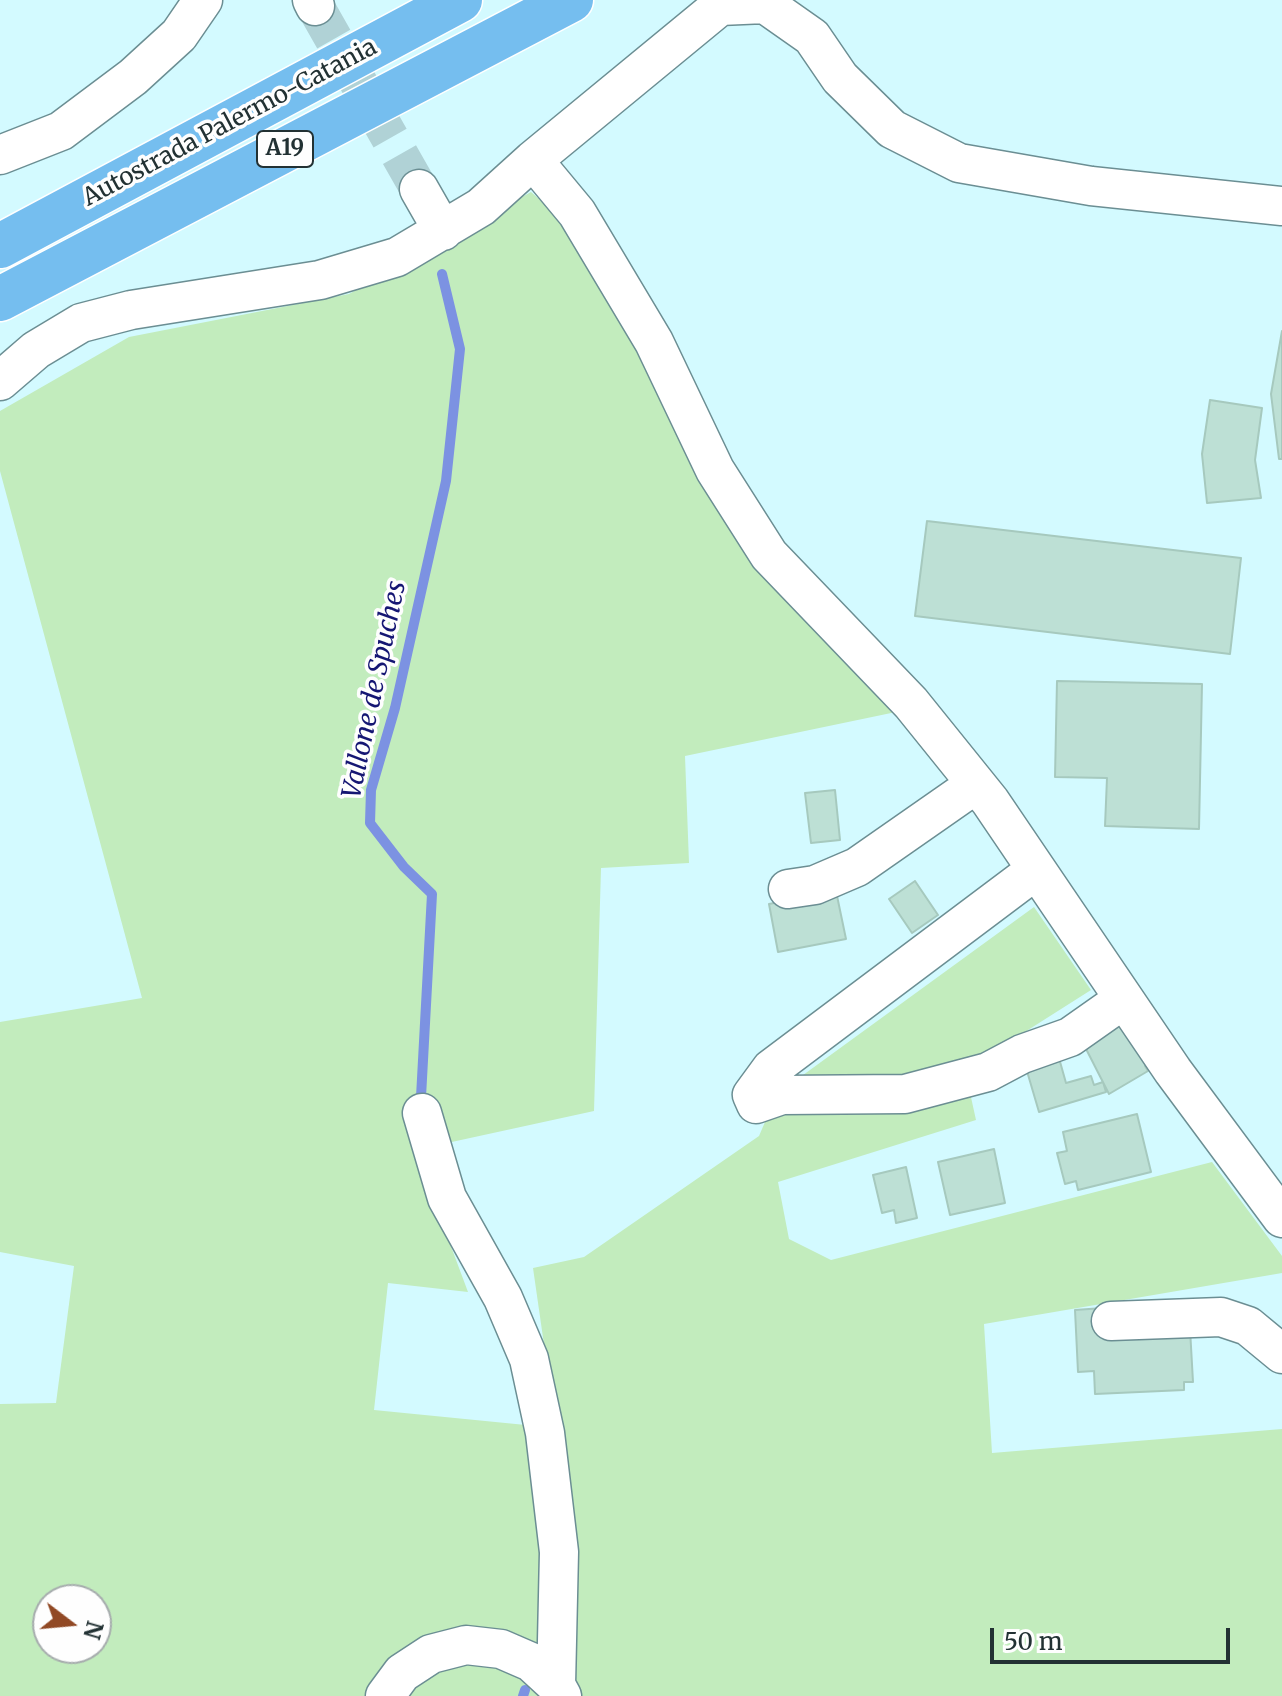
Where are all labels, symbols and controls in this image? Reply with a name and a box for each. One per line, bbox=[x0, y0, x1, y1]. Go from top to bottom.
street label: Autostrada Palermo-Catania bbox=[78, 33, 382, 213]
road number: A19 bbox=[257, 131, 313, 167]
water label: Vallone de Spuches bbox=[337, 578, 413, 802]
north arrow bbox=[32, 1584, 112, 1664]
scale bar bbox=[994, 1612, 1234, 1662]
text: N bbox=[77, 1618, 109, 1642]
text: 50 m bbox=[1004, 1626, 1063, 1657]

